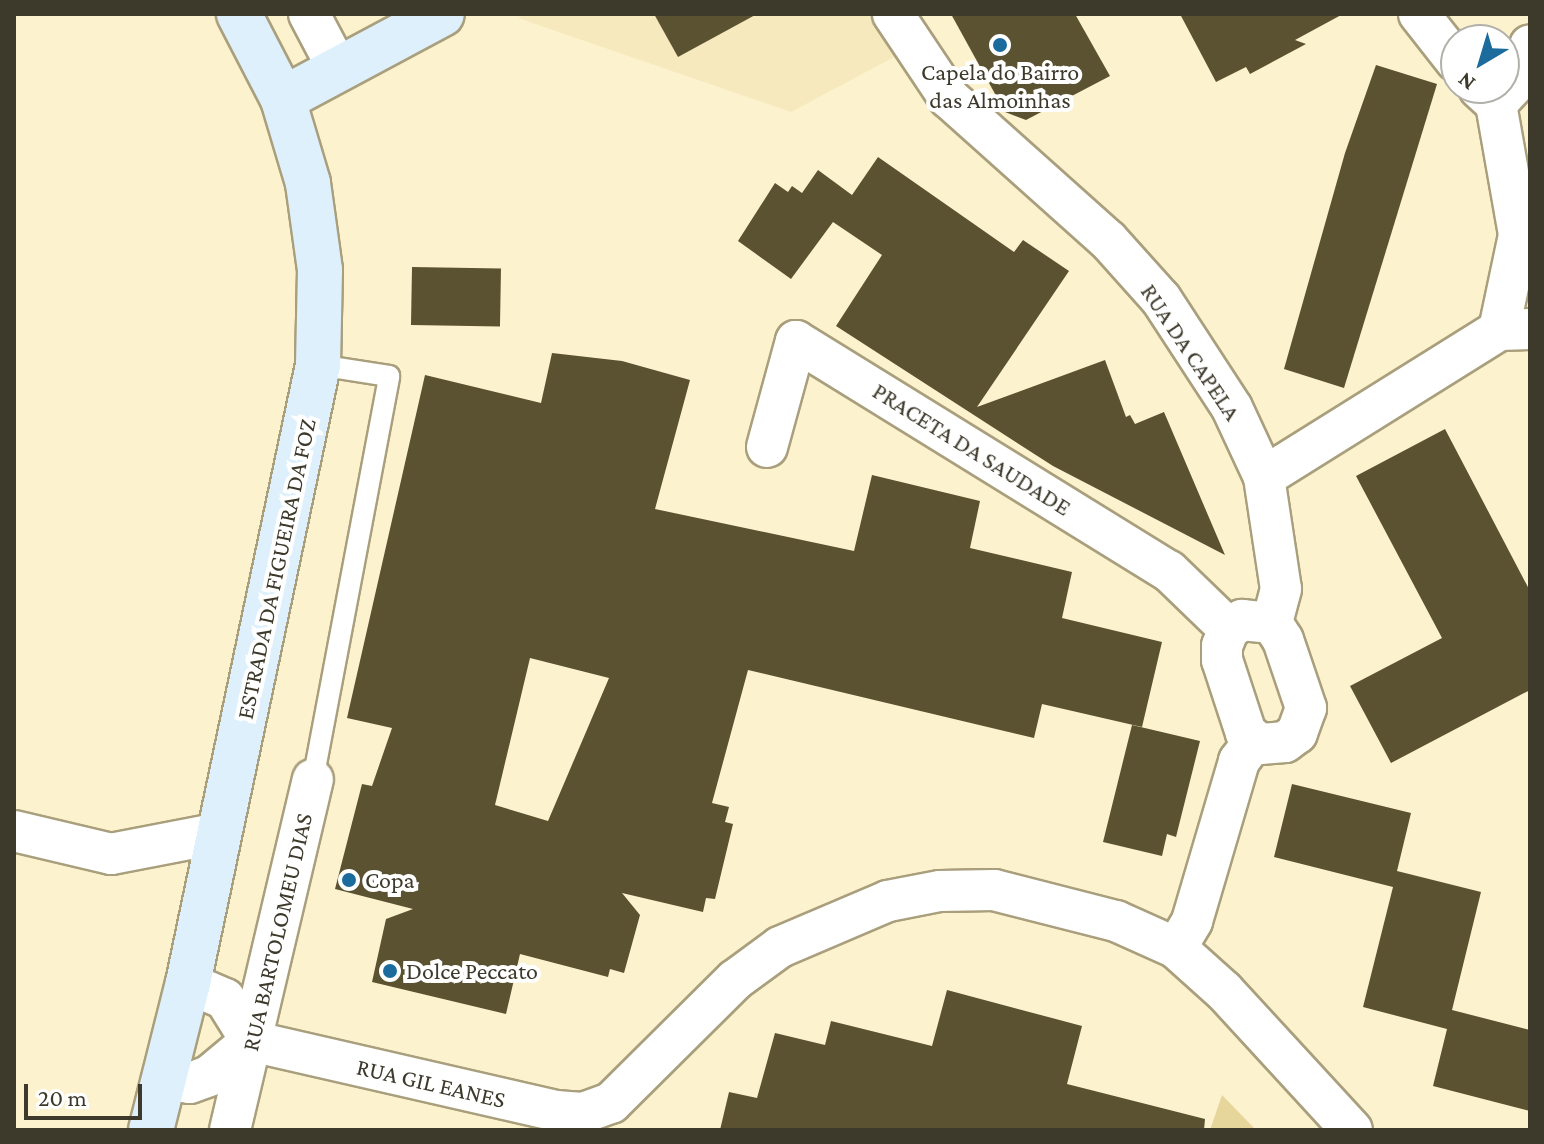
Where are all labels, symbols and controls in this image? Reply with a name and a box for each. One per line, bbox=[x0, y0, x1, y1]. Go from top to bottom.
north arrow bbox=[1440, 24, 1520, 104]
marker: Capela do Bairro das Almoinhas bbox=[991, 36, 1009, 54]
place label: Capela do Bairro das Almoinhas bbox=[921, 58, 1079, 114]
text: N bbox=[1453, 67, 1480, 96]
street label: RUA DA CAPELA bbox=[1135, 278, 1247, 426]
street label: PRACETA DA SAUDADE bbox=[867, 376, 1077, 522]
street label: ESTRADA DA FIGUEIRA DA FOZ bbox=[230, 416, 322, 722]
street label: RUA BARTOLOMEU DIAS bbox=[236, 810, 318, 1054]
place label: Copa bbox=[365, 866, 415, 894]
marker: Copa bbox=[340, 871, 358, 889]
place label: Dolce Peccato bbox=[406, 957, 538, 985]
marker: Dolce Peccato bbox=[381, 962, 399, 980]
street label: RUA GIL EANES bbox=[354, 1052, 508, 1114]
scale bar bbox=[28, 1068, 146, 1118]
text: 20 m bbox=[38, 1084, 87, 1111]

